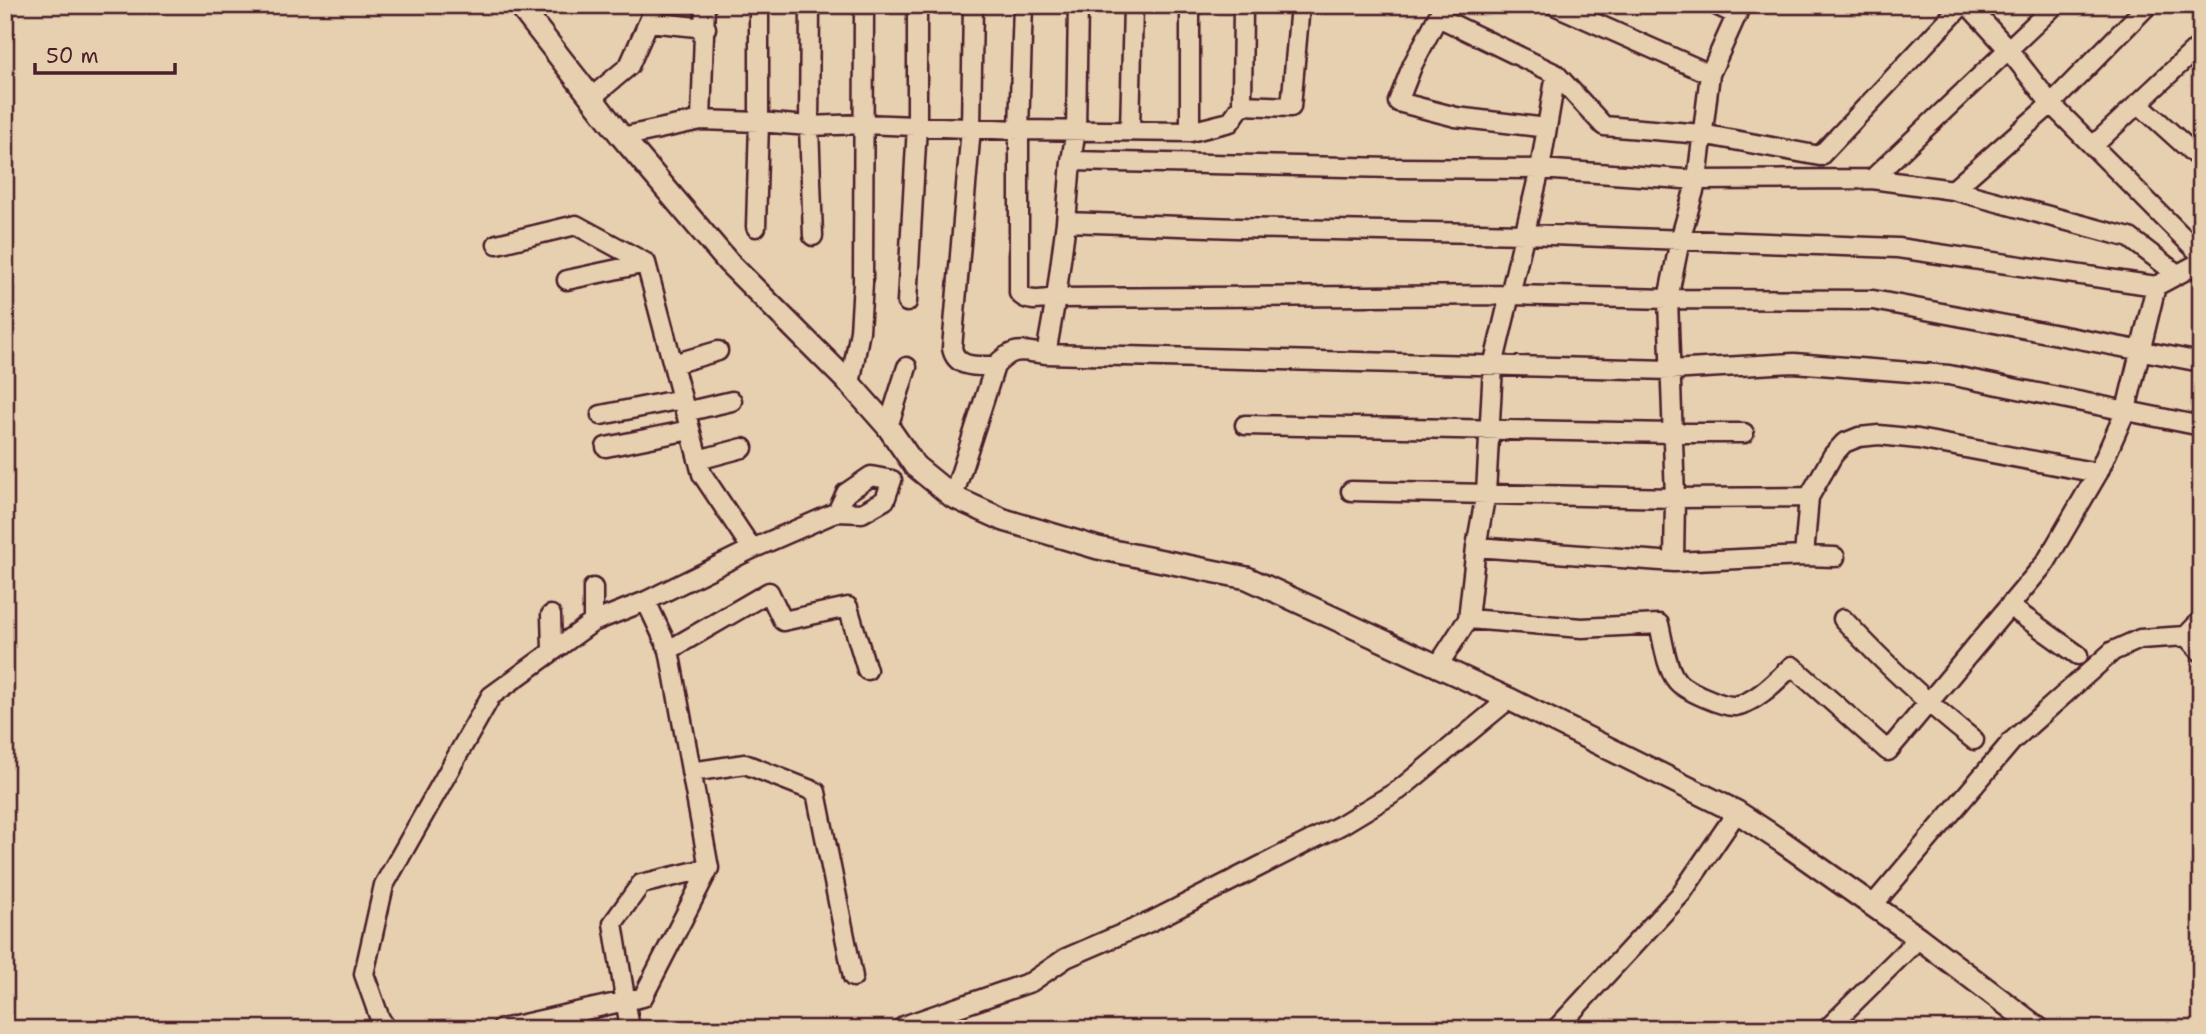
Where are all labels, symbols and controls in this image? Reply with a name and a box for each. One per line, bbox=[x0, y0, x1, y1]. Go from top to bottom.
scale bar bbox=[35, 32, 175, 76]
text: 50 m bbox=[46, 42, 99, 70]

